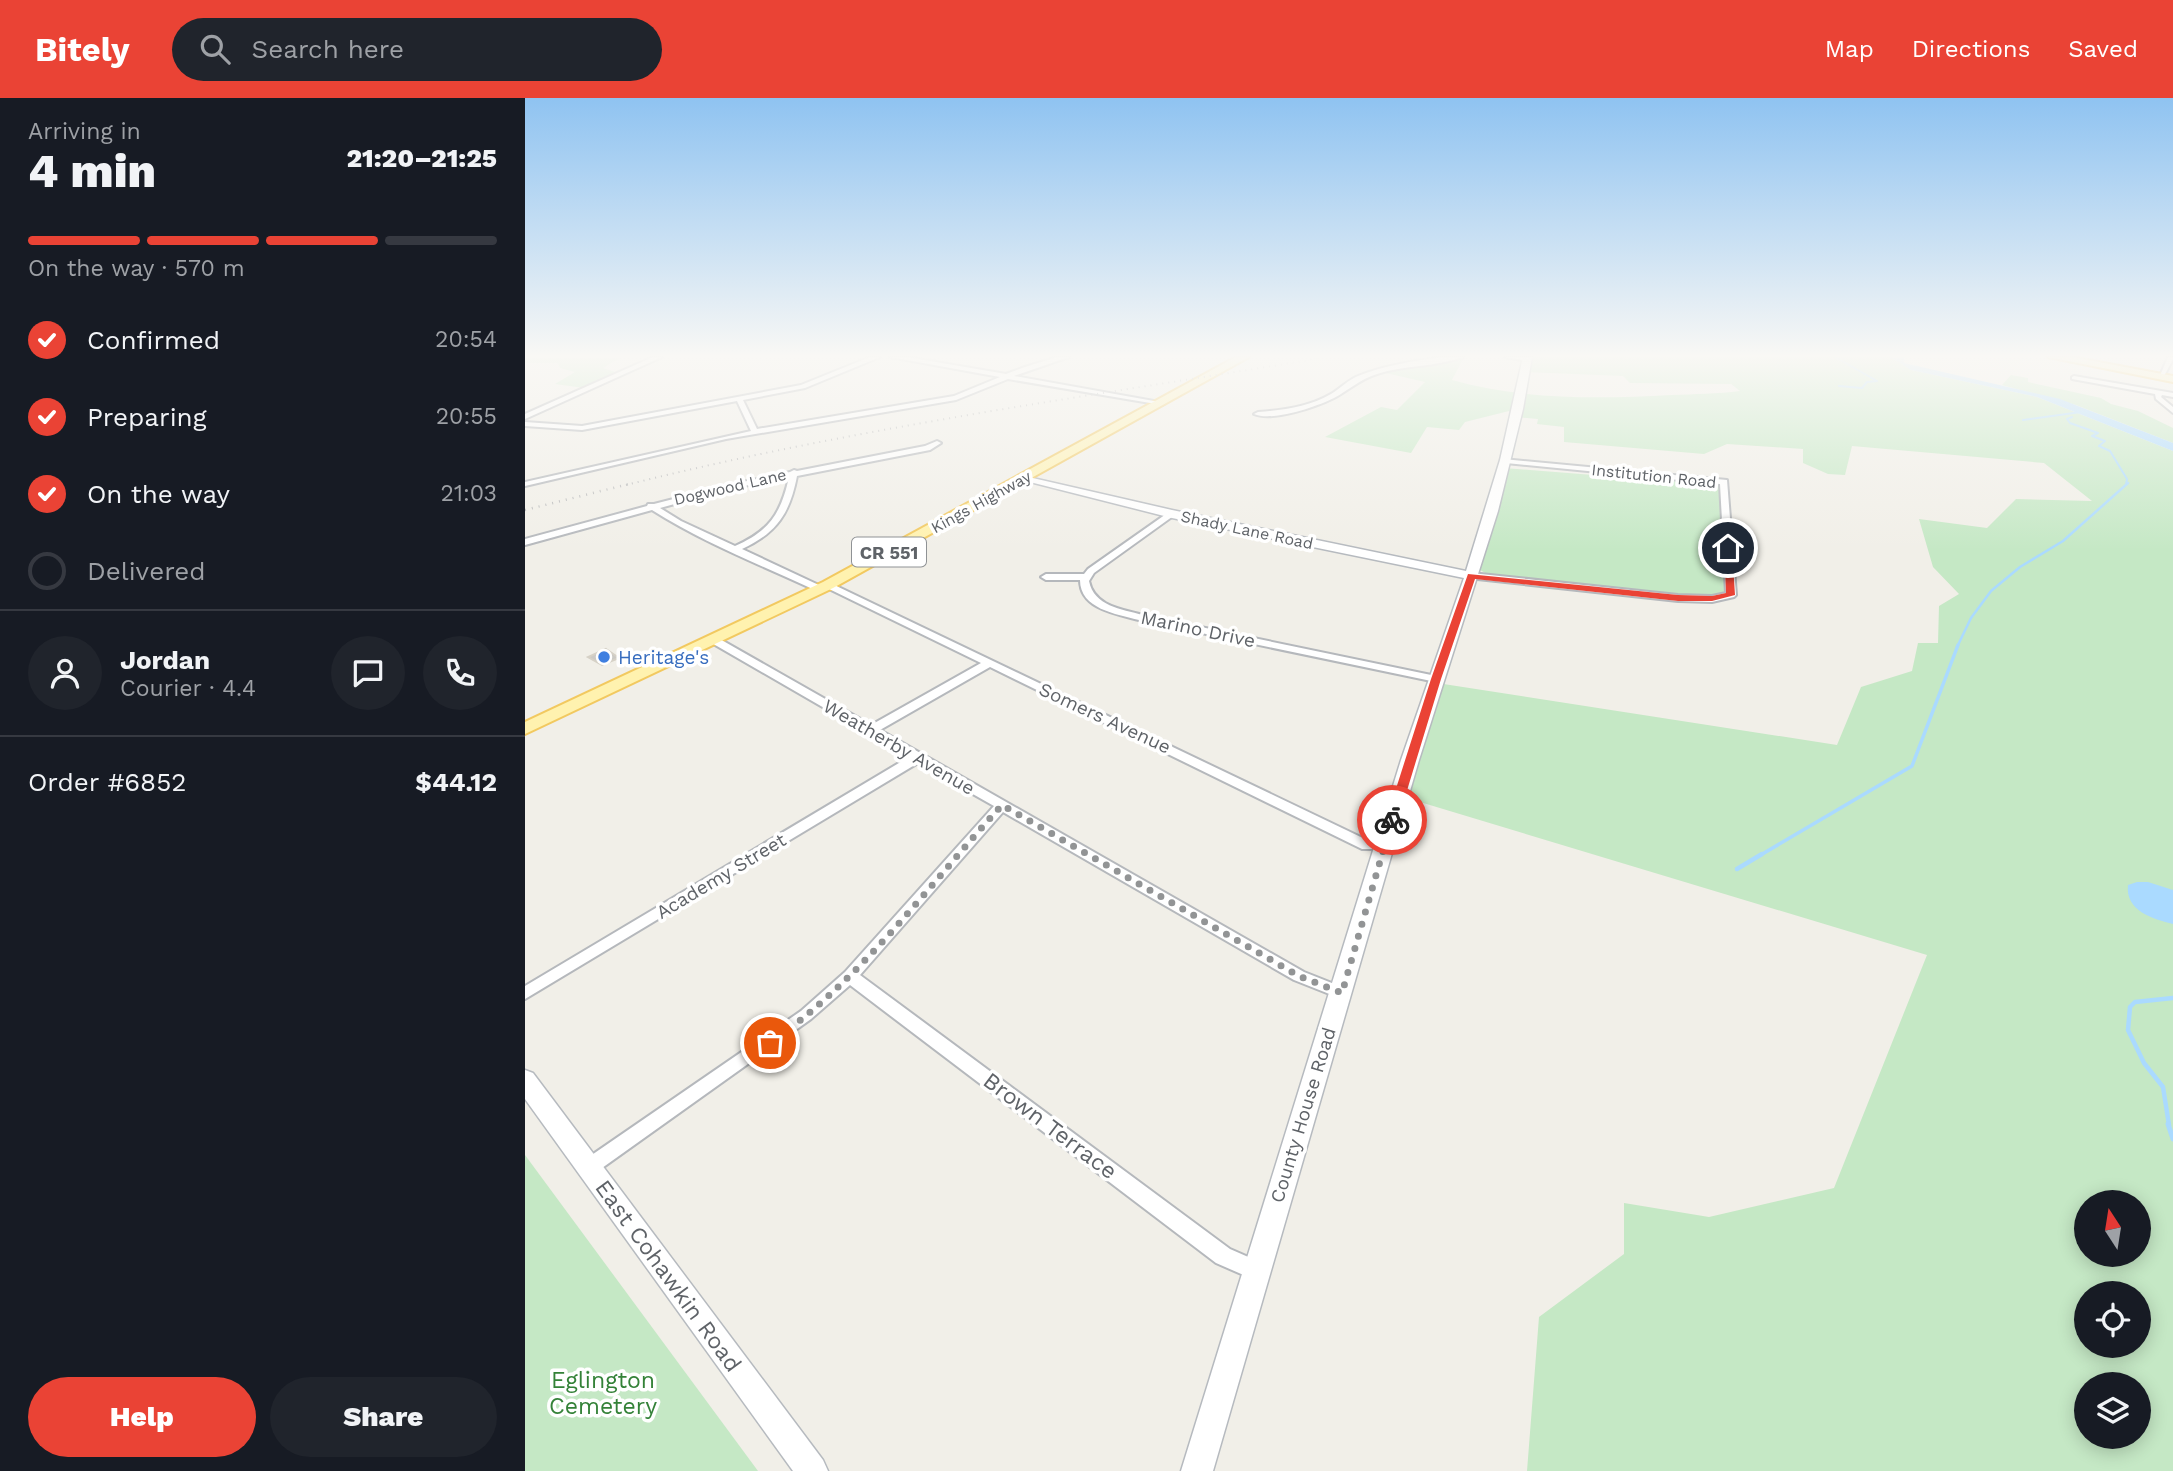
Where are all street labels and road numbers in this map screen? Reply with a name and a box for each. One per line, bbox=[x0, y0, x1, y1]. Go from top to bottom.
street label: Institution Road bbox=[1591, 460, 1717, 492]
street label: Dogwood Lane bbox=[672, 465, 788, 509]
street label: Kings Highway bbox=[928, 466, 1035, 537]
street label: Shady Lane Road bbox=[1179, 507, 1315, 553]
road number: CR 551 bbox=[852, 538, 926, 566]
street label: Marino Drive bbox=[1139, 606, 1257, 652]
street label: Somers Avenue bbox=[1035, 677, 1175, 759]
street label: Weatherby Avenue bbox=[819, 694, 979, 800]
street label: Academy Street bbox=[652, 828, 790, 924]
street label: County House Road bbox=[1265, 1024, 1341, 1206]
street label: Brown Terrace bbox=[978, 1067, 1122, 1185]
street label: East Cohawkin Road bbox=[589, 1175, 747, 1377]

